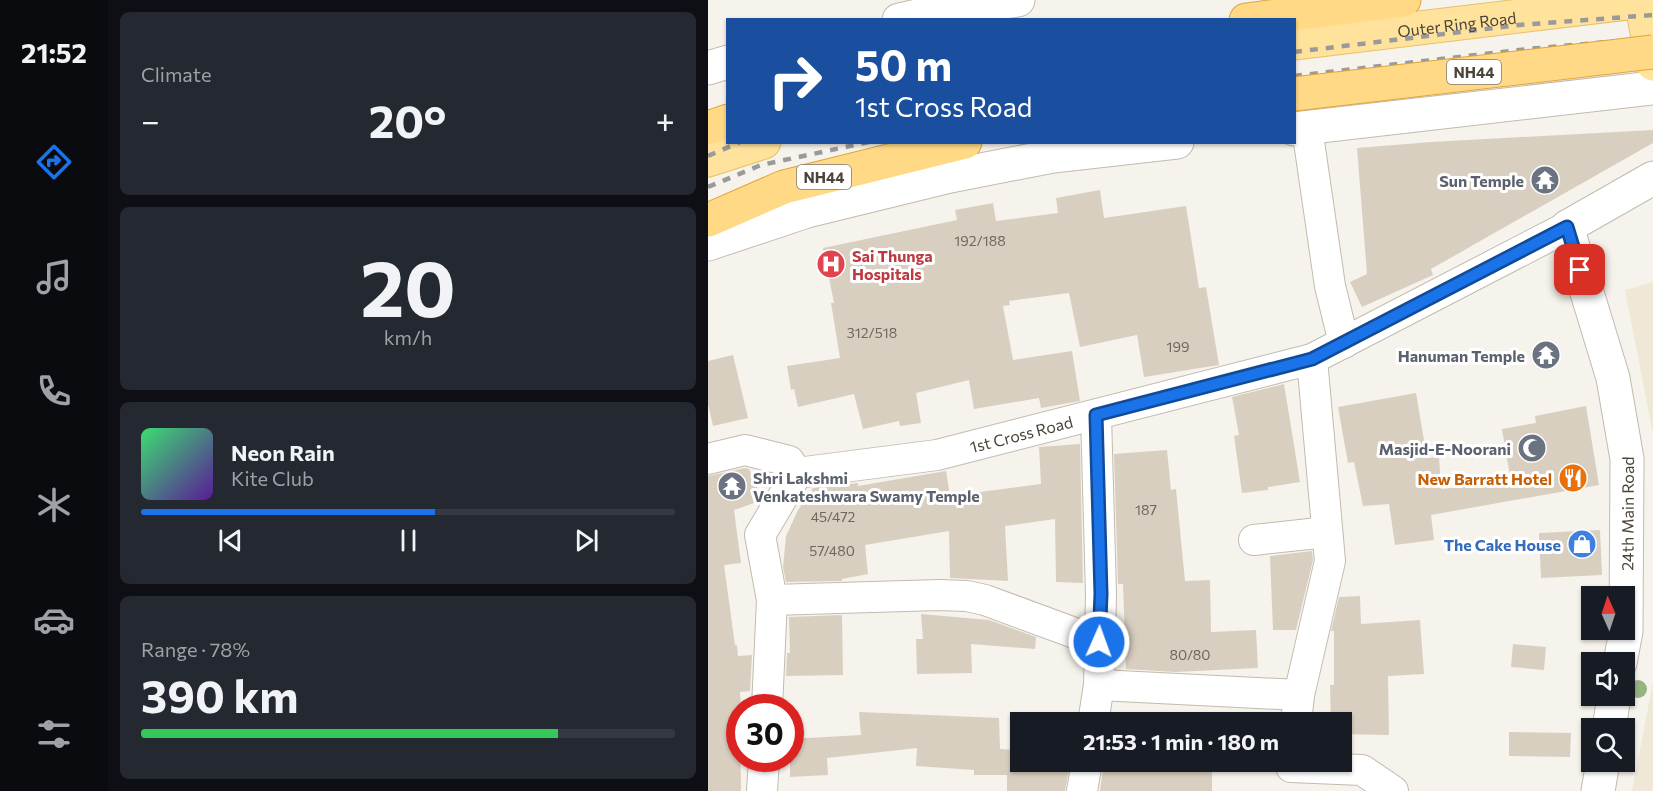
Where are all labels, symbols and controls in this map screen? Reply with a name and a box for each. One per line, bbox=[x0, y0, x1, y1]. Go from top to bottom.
street label: Outer Ring Road bbox=[1396, 7, 1517, 40]
text: 21:52 bbox=[21, 36, 87, 69]
text: 50 m bbox=[855, 38, 952, 90]
icon: right bbox=[756, 42, 834, 120]
road number: NH44 bbox=[1447, 60, 1501, 84]
text: Climate bbox=[141, 62, 211, 86]
text: 1st Cross Road bbox=[855, 90, 1032, 123]
text: 20° bbox=[369, 92, 447, 147]
text: − bbox=[141, 99, 160, 140]
text: + bbox=[656, 99, 675, 140]
icon: directions bbox=[33, 141, 75, 183]
temple icon: Sun Temple bbox=[1529, 164, 1561, 196]
road number: NH44 bbox=[797, 165, 851, 189]
place label: Sun Temple bbox=[1439, 171, 1524, 190]
house number: 192/188 bbox=[954, 232, 1006, 249]
text: 20 bbox=[360, 238, 456, 333]
pin bbox=[1554, 244, 1605, 295]
place label: Sai Thunga Hospitals bbox=[852, 246, 933, 283]
hospital icon: Sai Thunga Hospitals bbox=[815, 248, 847, 280]
icon: arrive bbox=[1563, 253, 1596, 286]
icon: music bbox=[33, 256, 75, 298]
house number: 312/518 bbox=[847, 324, 897, 341]
text: km/h bbox=[384, 325, 432, 349]
house number: 199 bbox=[1167, 338, 1189, 355]
temple icon: Hanuman Temple bbox=[1530, 339, 1562, 371]
place label: Hanuman Temple bbox=[1398, 346, 1525, 365]
icon: phone bbox=[33, 370, 75, 412]
street label: 1st Cross Road bbox=[968, 411, 1074, 456]
mosque icon: Masjid-E-Noorani bbox=[1516, 432, 1548, 464]
text: Neon Rain bbox=[231, 439, 335, 466]
place label: Masjid-E-Noorani bbox=[1379, 439, 1511, 458]
street label: 24th Main Road bbox=[1617, 456, 1637, 571]
restaurant icon: New Barratt Hotel bbox=[1557, 462, 1589, 494]
text: Kite Club bbox=[231, 466, 314, 490]
place label: Shri Lakshmi Venkateshwara Swamy Temple bbox=[753, 468, 980, 505]
place label: New Barratt Hotel bbox=[1417, 469, 1552, 488]
temple icon: Shri Lakshmi Venkateshwara Swamy Temple bbox=[716, 470, 748, 502]
icon: climate bbox=[33, 484, 75, 526]
house number: 187 bbox=[1135, 501, 1157, 518]
house number: 45/472 bbox=[811, 508, 856, 525]
icon: previous bbox=[214, 524, 247, 557]
icon: pause bbox=[392, 524, 425, 557]
icon: next bbox=[570, 524, 603, 557]
shop icon: The Cake House bbox=[1566, 528, 1598, 560]
place label: The Cake House bbox=[1444, 535, 1561, 554]
house number: 57/480 bbox=[809, 542, 855, 559]
north arrow bbox=[1581, 586, 1635, 640]
map controls bbox=[1581, 586, 1635, 772]
icon: car bbox=[33, 599, 75, 641]
position arrow bbox=[1067, 610, 1131, 674]
text: Range · 78% bbox=[141, 637, 250, 661]
house number: 80/80 bbox=[1170, 646, 1210, 663]
button: sound bbox=[1581, 652, 1635, 706]
text: 390 km bbox=[141, 667, 299, 722]
speed limit sign: 30 bbox=[726, 694, 804, 772]
icon: filters bbox=[33, 713, 75, 755]
button: search bbox=[1581, 718, 1635, 772]
text: 21:53 · 1 min · 180 m bbox=[1083, 728, 1279, 755]

